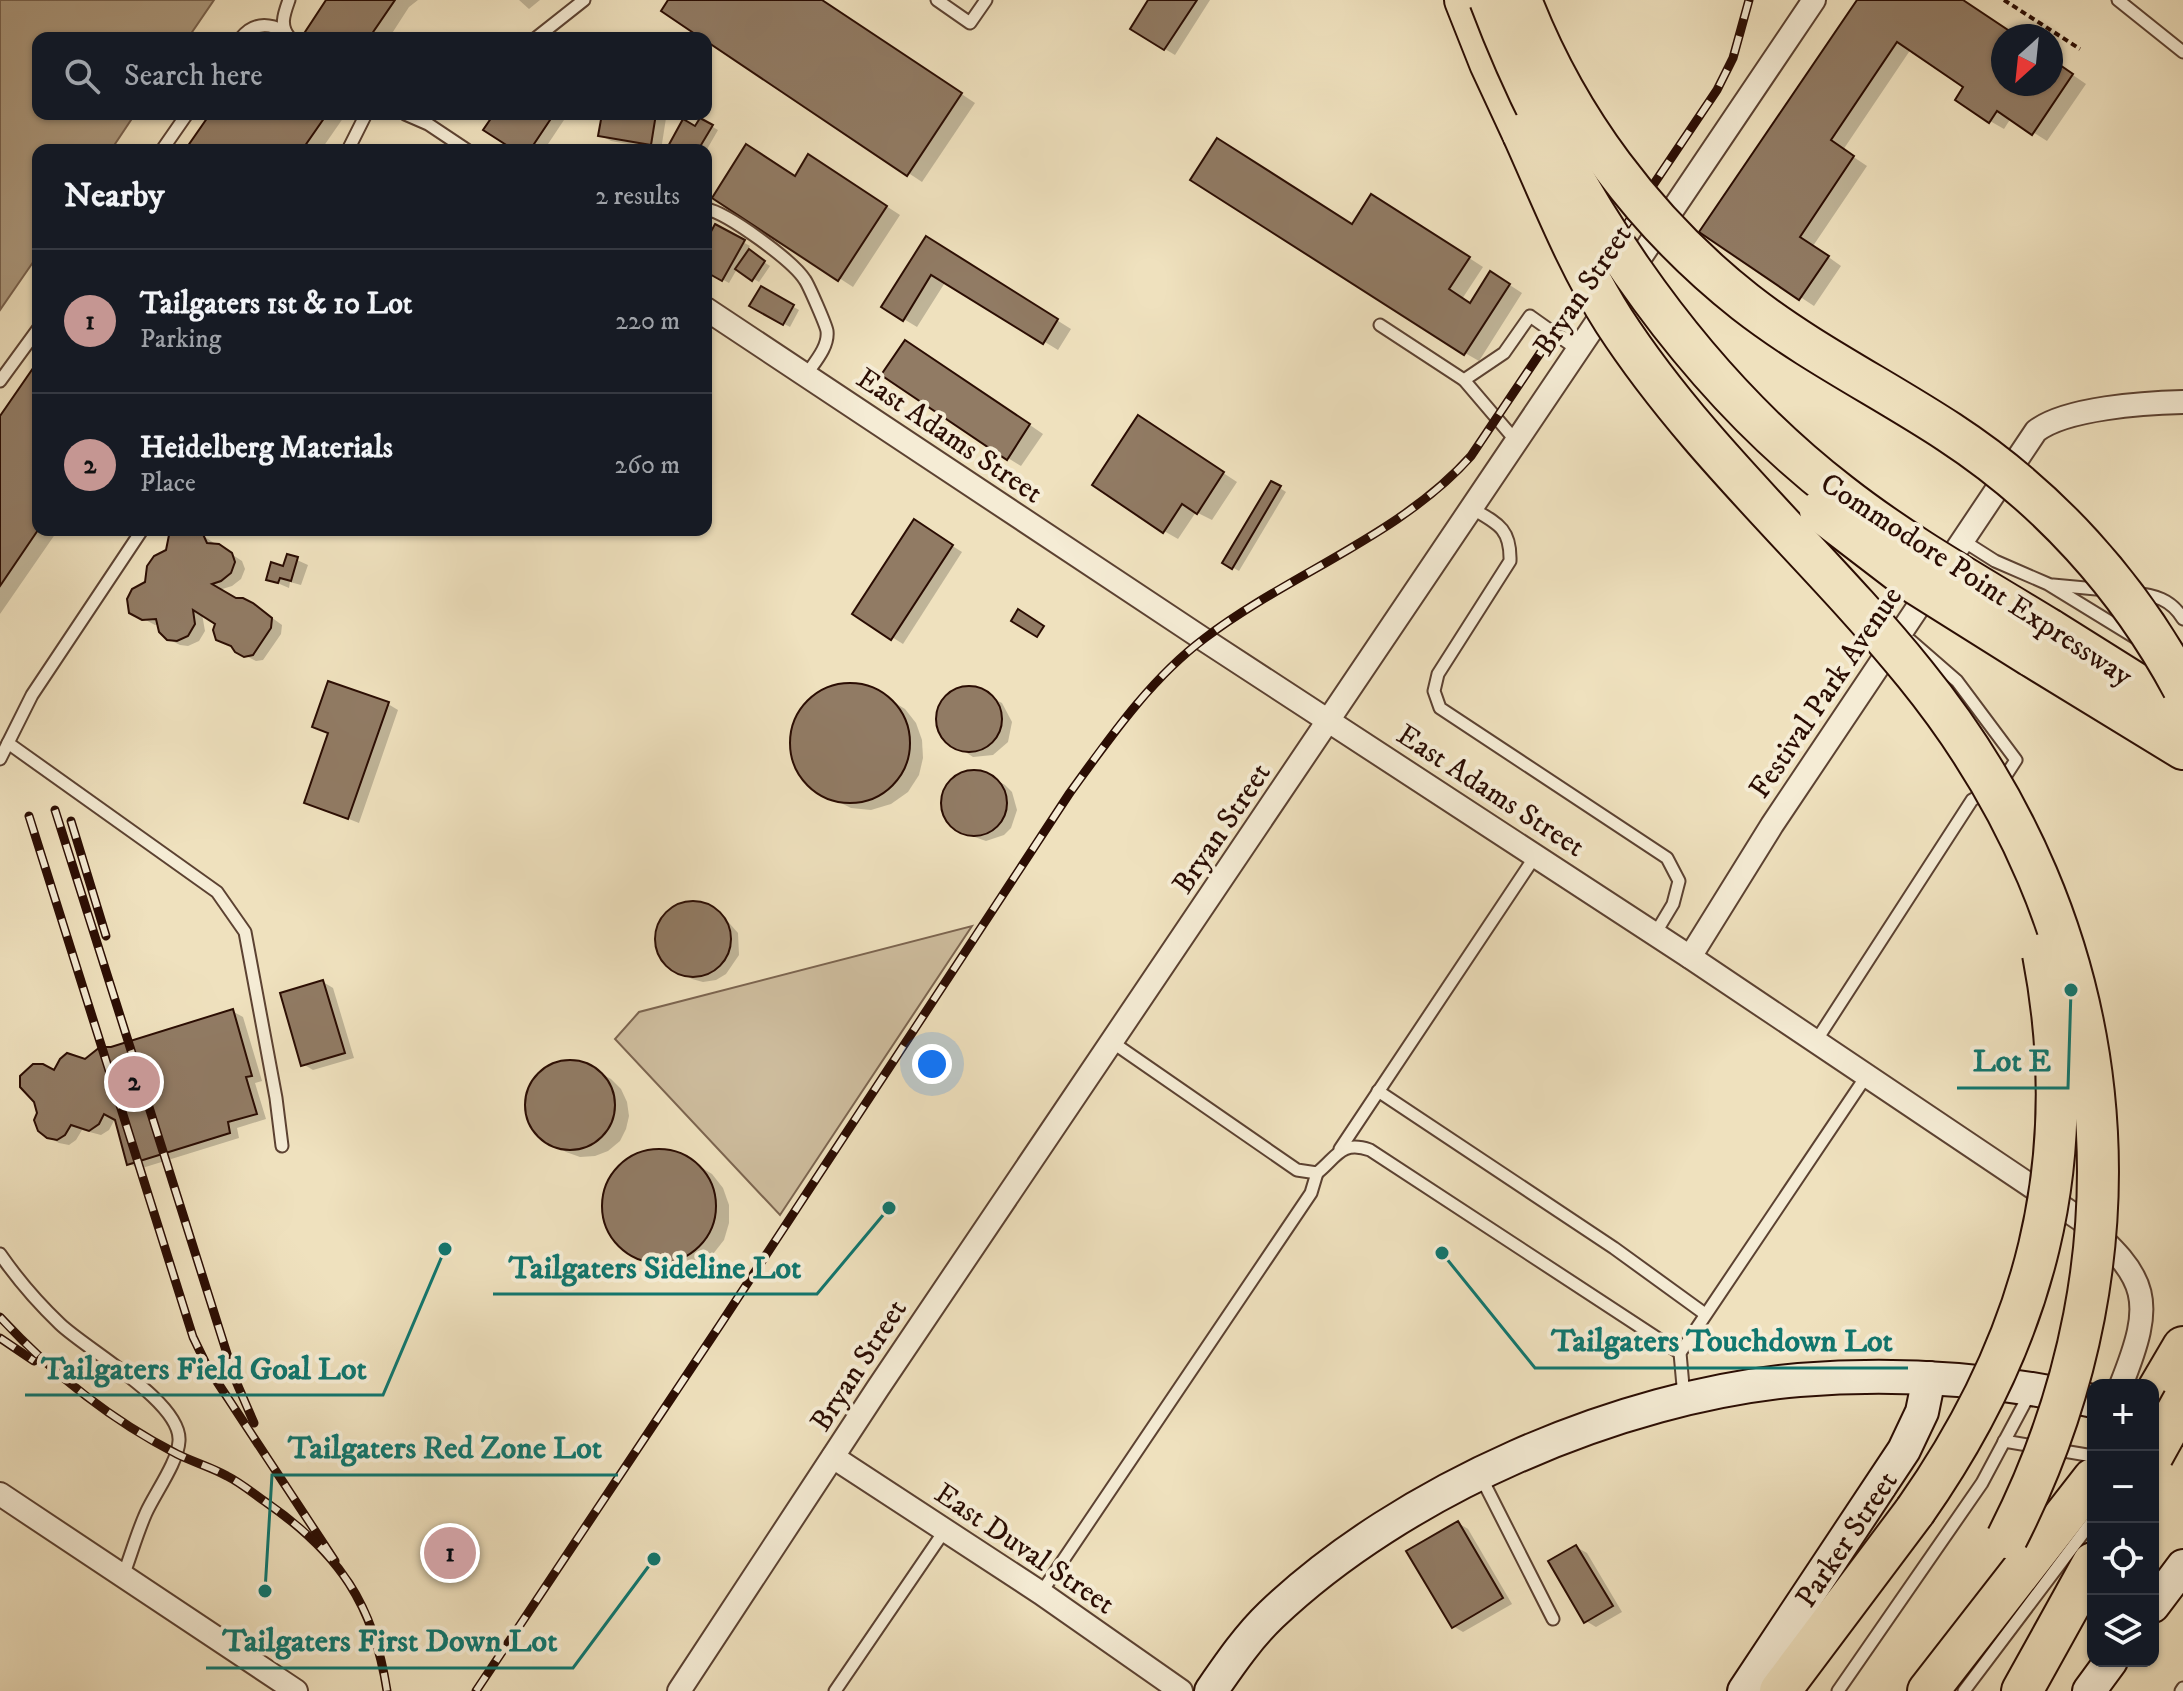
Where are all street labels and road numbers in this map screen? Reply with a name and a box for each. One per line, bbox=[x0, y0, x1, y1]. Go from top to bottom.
street label: Bryan Street bbox=[1526, 218, 1641, 363]
street label: East Adams Street bbox=[849, 360, 1049, 512]
street label: Commodore Point Expressway bbox=[1813, 465, 2140, 696]
street label: Festival Park Avenue bbox=[1742, 580, 1911, 806]
street label: East Adams Street bbox=[1389, 717, 1591, 866]
street label: Bryan Street bbox=[1165, 756, 1280, 901]
street label: Bryan Street bbox=[803, 1293, 916, 1439]
street label: Parker Street bbox=[1788, 1465, 1906, 1615]
street label: East Duval Street bbox=[927, 1475, 1121, 1623]

